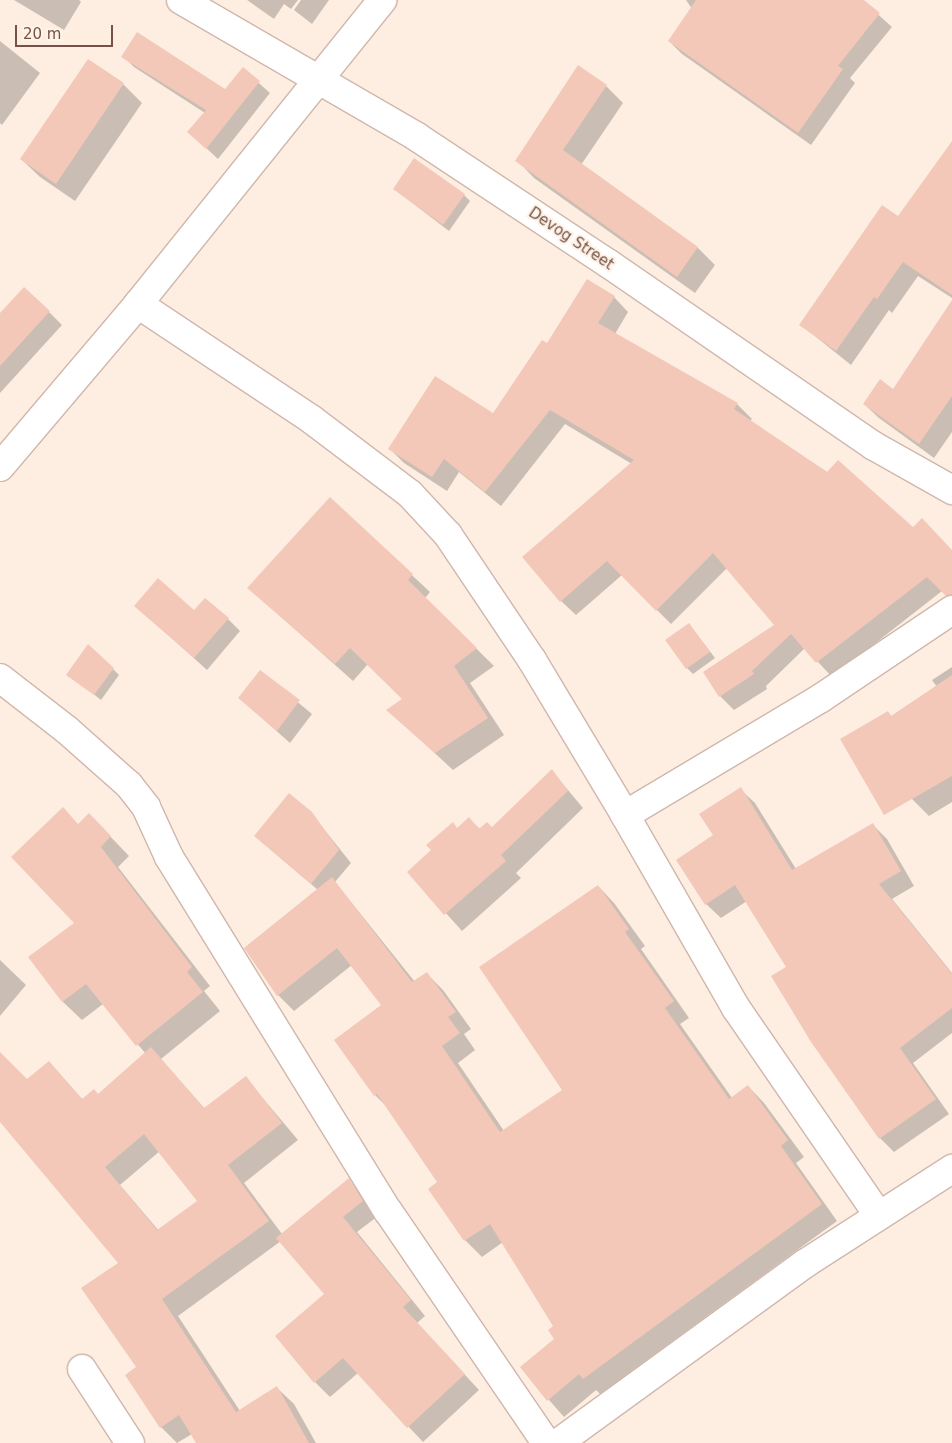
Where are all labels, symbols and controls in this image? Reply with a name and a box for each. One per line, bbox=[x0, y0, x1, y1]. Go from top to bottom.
scale bar bbox=[18, 15, 115, 47]
text: 20 m bbox=[23, 25, 61, 43]
street label: Devog Street bbox=[525, 204, 617, 274]

